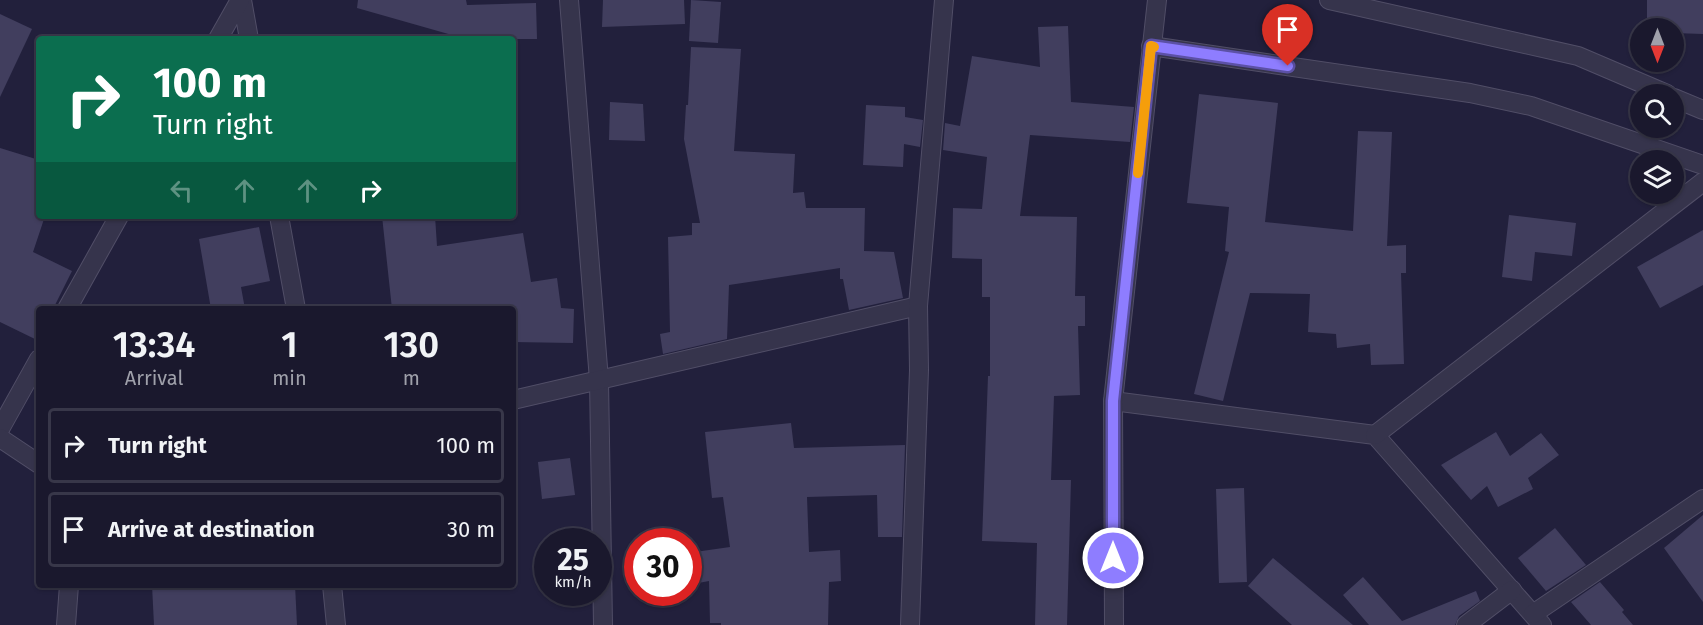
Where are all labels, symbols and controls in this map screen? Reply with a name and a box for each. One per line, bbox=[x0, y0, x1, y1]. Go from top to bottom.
pin bbox=[1262, 4, 1313, 66]
icon: arrive bbox=[1271, 13, 1304, 46]
north arrow bbox=[1630, 18, 1684, 72]
map controls bbox=[1630, 18, 1684, 204]
text: 100 m bbox=[153, 58, 267, 108]
icon: right bbox=[54, 60, 132, 138]
button: search bbox=[1630, 84, 1684, 138]
text: Turn right bbox=[153, 109, 273, 141]
button: layers bbox=[1630, 150, 1684, 204]
icon: left bbox=[165, 174, 198, 207]
icon: ahead bbox=[228, 174, 261, 207]
icon: ahead bbox=[291, 174, 324, 207]
icon: right bbox=[354, 174, 387, 207]
text: 13:34 bbox=[113, 323, 195, 367]
text: 1 bbox=[281, 323, 298, 367]
text: 130 bbox=[383, 323, 439, 367]
text: Arrival bbox=[125, 366, 183, 390]
text: min bbox=[272, 366, 307, 390]
text: m bbox=[403, 366, 420, 390]
icon: right bbox=[57, 429, 90, 462]
text: Turn right bbox=[108, 432, 207, 459]
text: 100 m bbox=[436, 432, 495, 459]
icon: arrive bbox=[57, 513, 90, 546]
text: Arrive at destination bbox=[108, 516, 315, 543]
text: 30 m bbox=[447, 516, 495, 543]
position arrow bbox=[1081, 526, 1145, 590]
speed limit sign: 30 bbox=[624, 528, 702, 606]
text: 25 bbox=[557, 542, 589, 578]
text: km/h bbox=[554, 573, 592, 591]

